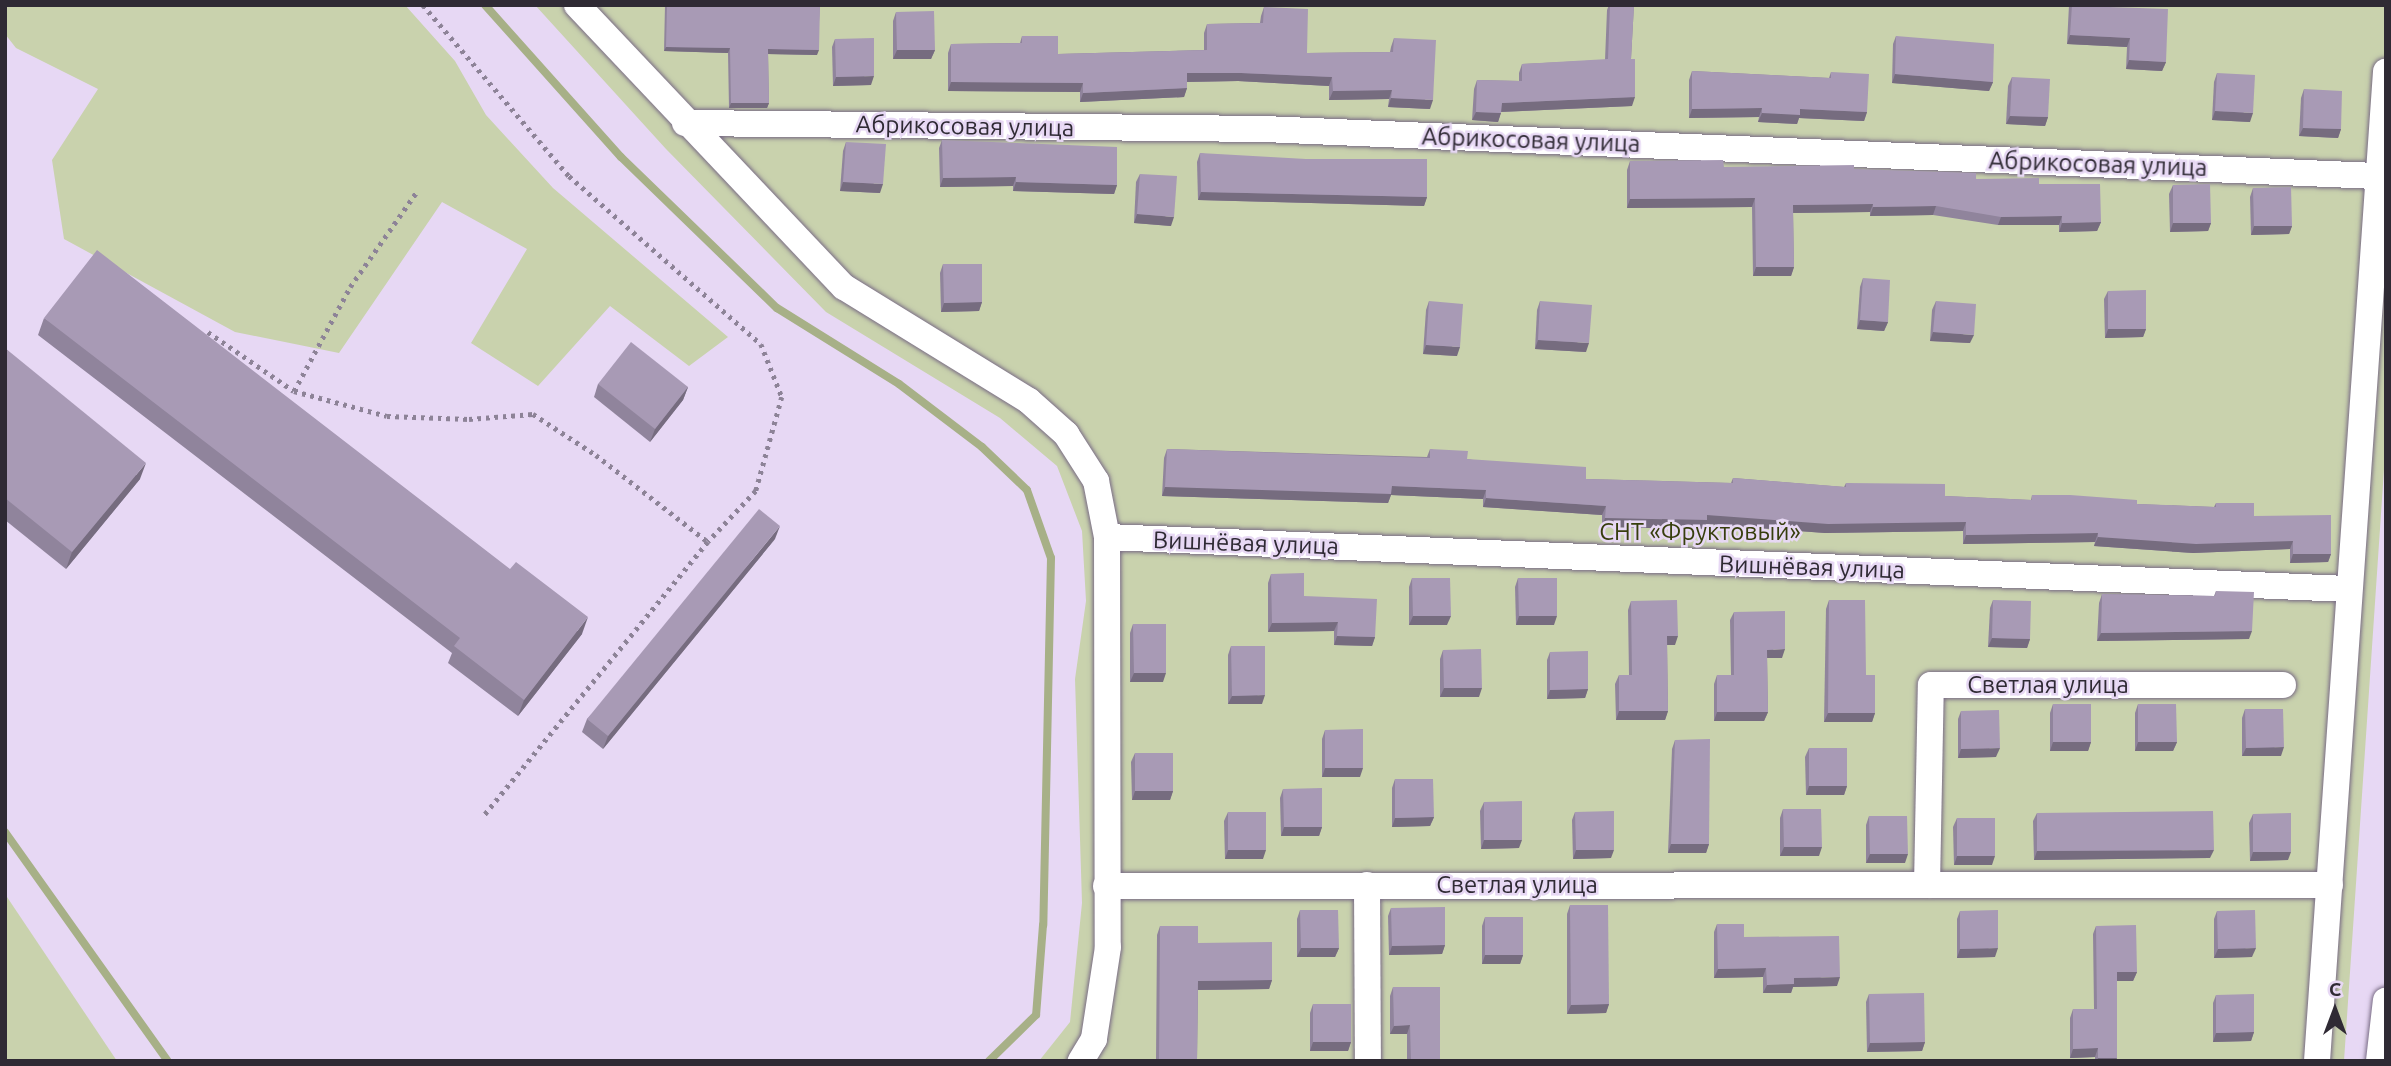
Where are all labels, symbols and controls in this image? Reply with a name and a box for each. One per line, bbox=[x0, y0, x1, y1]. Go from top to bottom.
street label: Абрикосовая улица bbox=[855, 110, 1075, 142]
street label: Абрикосовая улица bbox=[1421, 122, 1641, 158]
street label: Абрикосовая улица bbox=[1988, 146, 2208, 182]
park label: СНТ «Фруктовый» bbox=[1599, 518, 1801, 546]
street label: Вишнёвая улица bbox=[1153, 525, 1339, 561]
street label: Вишнёвая улица bbox=[1719, 549, 1905, 585]
street label: Светлая улица bbox=[1967, 671, 2129, 699]
street label: Светлая улица bbox=[1436, 871, 1598, 899]
north arrow bbox=[2300, 975, 2370, 1045]
text: С bbox=[2329, 978, 2341, 1000]

